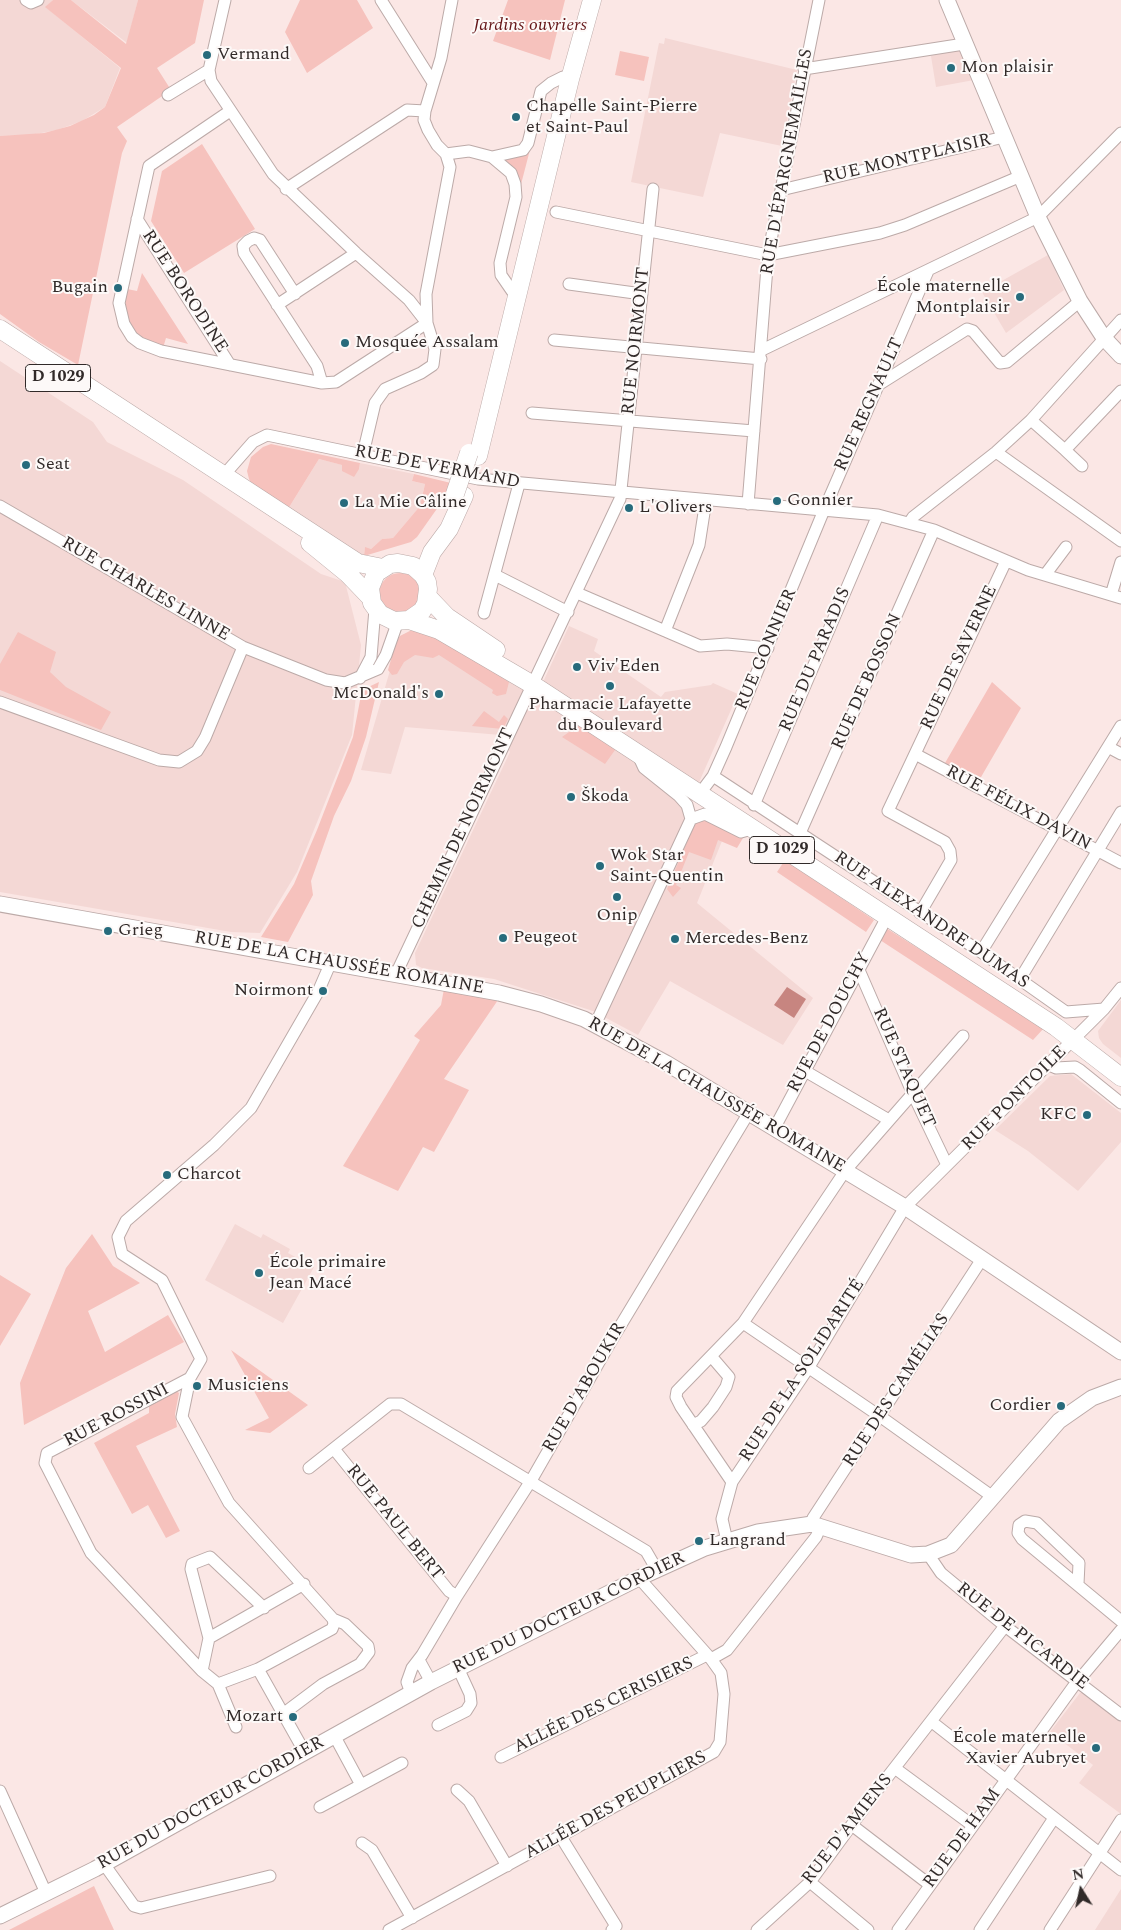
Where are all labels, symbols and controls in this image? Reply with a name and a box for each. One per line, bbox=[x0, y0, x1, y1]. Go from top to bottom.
park label: Jardins ouvriers bbox=[473, 15, 587, 37]
place label: Vermand bbox=[217, 44, 290, 66]
street label: RUE D'ÉPARGNEMAILLES bbox=[757, 47, 819, 277]
marker: Vermand bbox=[201, 49, 213, 61]
place label: Mon plaisir bbox=[961, 57, 1053, 79]
marker: Mon plaisir bbox=[945, 62, 957, 74]
place label: Chapelle Saint-Pierre et Saint-Paul bbox=[526, 96, 697, 138]
marker: Chapelle Saint-Pierre et Saint-Paul bbox=[510, 111, 522, 123]
street label: RUE MONTPLAISIR bbox=[821, 130, 993, 190]
street label: RUE BORODINE bbox=[136, 227, 232, 357]
street label: RUE NOIRMONT bbox=[619, 266, 655, 416]
place label: École maternelle Montplaisir bbox=[877, 276, 1010, 318]
place label: Bugain bbox=[51, 277, 108, 299]
marker: Bugain bbox=[112, 282, 124, 294]
marker: École maternelle Montplaisir bbox=[1014, 291, 1026, 303]
place label: Mosquée Assalam bbox=[355, 332, 499, 354]
street label: RUE REGNAULT bbox=[831, 335, 909, 475]
marker: Mosquée Assalam bbox=[339, 337, 351, 349]
road number: D 1029 bbox=[26, 364, 90, 392]
street label: RUE DE VERMAND bbox=[352, 441, 522, 495]
place label: Seat bbox=[36, 454, 70, 476]
marker: Seat bbox=[20, 459, 32, 471]
place label: Gonnier bbox=[787, 490, 853, 512]
place label: La Mie Câline bbox=[354, 492, 467, 514]
marker: Gonnier bbox=[771, 495, 783, 507]
marker: La Mie Câline bbox=[338, 497, 350, 509]
place label: L'Olivers bbox=[639, 497, 713, 519]
marker: L'Olivers bbox=[623, 502, 635, 514]
street label: RUE CHARLES LINNE bbox=[57, 533, 233, 647]
street label: RUE DE SAVERNE bbox=[917, 582, 1003, 734]
street label: RUE DU PARADIS bbox=[776, 585, 856, 735]
street label: RUE GONNIER bbox=[732, 586, 802, 714]
street label: RUE DE BOSSON bbox=[828, 611, 908, 753]
place label: Viv'Eden bbox=[587, 656, 660, 678]
marker: Viv'Eden bbox=[571, 661, 583, 673]
marker: Pharmacie Lafayette du Boulevard bbox=[604, 680, 616, 692]
place label: McDonald's bbox=[333, 683, 429, 705]
marker: McDonald's bbox=[433, 688, 445, 700]
place label: Pharmacie Lafayette du Boulevard bbox=[528, 694, 692, 736]
street label: CHEMIN DE NOIRMONT bbox=[408, 725, 520, 933]
street label: RUE FÉLIX DAVIN bbox=[942, 762, 1094, 856]
place label: Škoda bbox=[581, 786, 629, 808]
marker: Škoda bbox=[565, 791, 577, 803]
road number: D 1029 bbox=[750, 836, 814, 864]
place label: Wok Star Saint-Quentin bbox=[610, 845, 724, 888]
street label: RUE ALEXANDRE DUMAS bbox=[830, 848, 1032, 994]
marker: Wok Star Saint-Quentin bbox=[594, 860, 606, 872]
marker: Onip bbox=[611, 891, 623, 903]
place label: Onip bbox=[597, 905, 637, 927]
place label: Grieg bbox=[118, 920, 163, 942]
marker: Grieg bbox=[102, 925, 114, 937]
place label: Peugeot bbox=[513, 927, 577, 949]
street label: RUE DE LA CHAUSSÉE ROMAINE bbox=[193, 928, 485, 1000]
place label: Mercedes-Benz bbox=[685, 928, 809, 950]
marker: Peugeot bbox=[497, 932, 509, 944]
marker: Mercedes-Benz bbox=[669, 933, 681, 945]
street label: RUE DE DOUCHY bbox=[784, 949, 876, 1097]
place label: Noirmont bbox=[234, 980, 313, 1002]
marker: Noirmont bbox=[317, 985, 329, 997]
street label: RUE STAQUET bbox=[867, 1005, 939, 1131]
street label: RUE DE LA CHAUSSÉE ROMAINE bbox=[583, 1013, 849, 1179]
street label: RUE PONTOILE bbox=[958, 1042, 1072, 1156]
place label: KFC bbox=[1040, 1104, 1077, 1126]
marker: KFC bbox=[1081, 1109, 1093, 1121]
place label: Charcot bbox=[177, 1164, 241, 1186]
marker: Charcot bbox=[161, 1169, 173, 1181]
place label: École primaire Jean Macé bbox=[269, 1252, 386, 1294]
marker: École primaire Jean Macé bbox=[253, 1267, 265, 1279]
street label: RUE DE LA SOLIDARITÉ bbox=[736, 1276, 870, 1466]
street label: RUE DES CAMÉLIAS bbox=[839, 1310, 955, 1472]
street label: RUE D'ABOUKIR bbox=[539, 1319, 631, 1457]
place label: Musiciens bbox=[207, 1375, 289, 1397]
street label: RUE ROSSINI bbox=[61, 1379, 173, 1453]
marker: Musiciens bbox=[191, 1380, 203, 1392]
place label: Cordier bbox=[990, 1395, 1051, 1417]
marker: Cordier bbox=[1055, 1400, 1067, 1412]
street label: RUE PAUL BERT bbox=[341, 1461, 447, 1585]
place label: Langrand bbox=[709, 1530, 786, 1552]
marker: Langrand bbox=[693, 1535, 705, 1547]
street label: RUE DU DOCTEUR CORDIER bbox=[449, 1548, 689, 1680]
street label: RUE DE PICARDIE bbox=[952, 1579, 1092, 1695]
street label: ALLÉE DES CERISIERS bbox=[511, 1653, 697, 1759]
place label: Mozart bbox=[225, 1706, 283, 1728]
marker: Mozart bbox=[287, 1711, 299, 1723]
place label: École maternelle Xavier Aubryet bbox=[953, 1727, 1086, 1770]
street label: RUE DU DOCTEUR CORDIER bbox=[94, 1733, 328, 1875]
marker: École maternelle Xavier Aubryet bbox=[1090, 1742, 1102, 1754]
street label: ALLÉE DES PEUPLIERS bbox=[521, 1747, 711, 1865]
street label: RUE D'AMIENS bbox=[798, 1770, 898, 1890]
street label: RUE DE HAM bbox=[920, 1785, 1006, 1893]
text: N bbox=[1071, 1863, 1086, 1886]
north arrow bbox=[1056, 1865, 1106, 1915]

